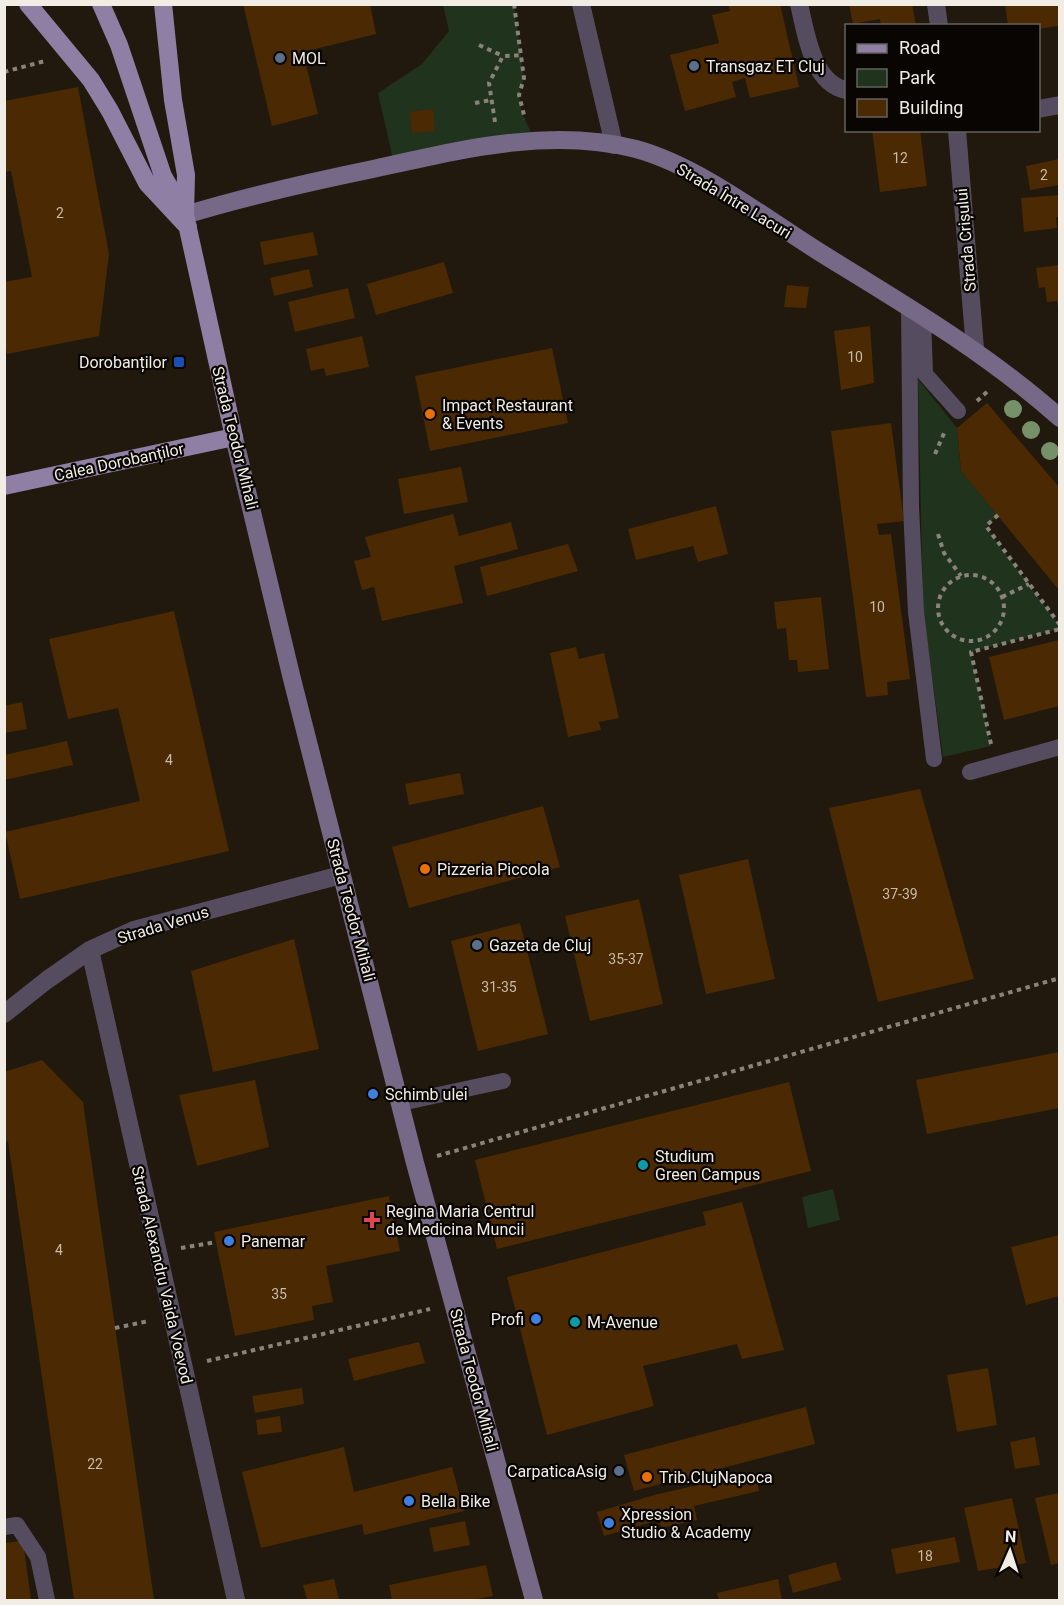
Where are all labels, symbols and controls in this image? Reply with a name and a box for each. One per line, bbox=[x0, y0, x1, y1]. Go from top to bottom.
legend bbox=[845, 24, 1040, 132]
text: Road bbox=[899, 37, 940, 58]
place label: MOL bbox=[292, 49, 326, 68]
marker: MOL bbox=[273, 51, 287, 65]
place label: Transgaz ET Cluj bbox=[706, 57, 825, 76]
marker: Transgaz ET Cluj bbox=[687, 59, 701, 73]
text: Park bbox=[899, 67, 936, 88]
text: Building bbox=[899, 97, 963, 118]
house number: 12 bbox=[892, 150, 908, 166]
street label: Strada Între Lacuri bbox=[673, 159, 795, 243]
house number: 2 bbox=[1040, 167, 1048, 183]
street label: Strada Crișului bbox=[952, 187, 981, 292]
house number: 2 bbox=[56, 205, 64, 221]
house number: 10 bbox=[847, 349, 863, 365]
place label: Dorobanților bbox=[79, 353, 168, 373]
marker: Dorobanților bbox=[172, 355, 186, 369]
street label: Strada Teodor Mihali bbox=[208, 364, 262, 512]
place label: Impact Restaurant & Events bbox=[442, 396, 573, 433]
marker: Impact Restaurant & Events bbox=[423, 407, 437, 421]
street label: Calea Dorobanților bbox=[52, 439, 186, 486]
house number: 10 bbox=[869, 599, 885, 615]
house number: 4 bbox=[165, 752, 173, 768]
street label: Strada Teodor Mihali bbox=[323, 837, 379, 983]
place label: Pizzeria Piccola bbox=[437, 860, 550, 879]
marker: Pizzeria Piccola bbox=[418, 862, 432, 876]
house number: 37-39 bbox=[882, 886, 918, 902]
street label: Strada Venus bbox=[115, 902, 211, 948]
place label: Gazeta de Cluj bbox=[489, 936, 591, 955]
marker: Gazeta de Cluj bbox=[470, 938, 484, 952]
house number: 35-37 bbox=[608, 951, 644, 967]
house number: 31-35 bbox=[481, 979, 517, 995]
place label: Schimb ulei bbox=[385, 1085, 468, 1104]
marker: Schimb ulei bbox=[366, 1087, 380, 1101]
place label: Studium Green Campus bbox=[655, 1147, 760, 1184]
marker: Studium Green Campus bbox=[636, 1158, 650, 1172]
street label: Strada Alexandru Vaida Voevod bbox=[128, 1164, 196, 1386]
place label: Regina Maria Centrul de Medicina Muncii bbox=[386, 1202, 534, 1239]
marker: Regina Maria Centrul de Medicina Muncii bbox=[363, 1211, 381, 1229]
place label: Panemar bbox=[241, 1232, 306, 1251]
marker: Panemar bbox=[222, 1234, 236, 1248]
house number: 4 bbox=[55, 1242, 63, 1258]
house number: 35 bbox=[271, 1286, 287, 1302]
street label: Strada Teodor Mihali bbox=[446, 1307, 502, 1453]
place label: Profi bbox=[491, 1310, 524, 1329]
marker: Profi bbox=[529, 1312, 543, 1326]
place label: M-Avenue bbox=[587, 1313, 658, 1332]
marker: M-Avenue bbox=[568, 1315, 582, 1329]
house number: 22 bbox=[87, 1456, 103, 1472]
place label: CarpaticaAsig bbox=[507, 1462, 607, 1481]
marker: CarpaticaAsig bbox=[612, 1464, 626, 1478]
place label: Trib.ClujNapoca bbox=[659, 1468, 773, 1487]
marker: Trib.ClujNapoca bbox=[640, 1470, 654, 1484]
place label: Bella Bike bbox=[421, 1492, 490, 1511]
marker: Bella Bike bbox=[402, 1494, 416, 1508]
place label: Xpression Studio & Academy bbox=[621, 1505, 752, 1542]
marker: Xpression Studio & Academy bbox=[602, 1516, 616, 1530]
north arrow bbox=[980, 1521, 1040, 1581]
text: N bbox=[1005, 1527, 1017, 1546]
house number: 18 bbox=[917, 1548, 933, 1564]

